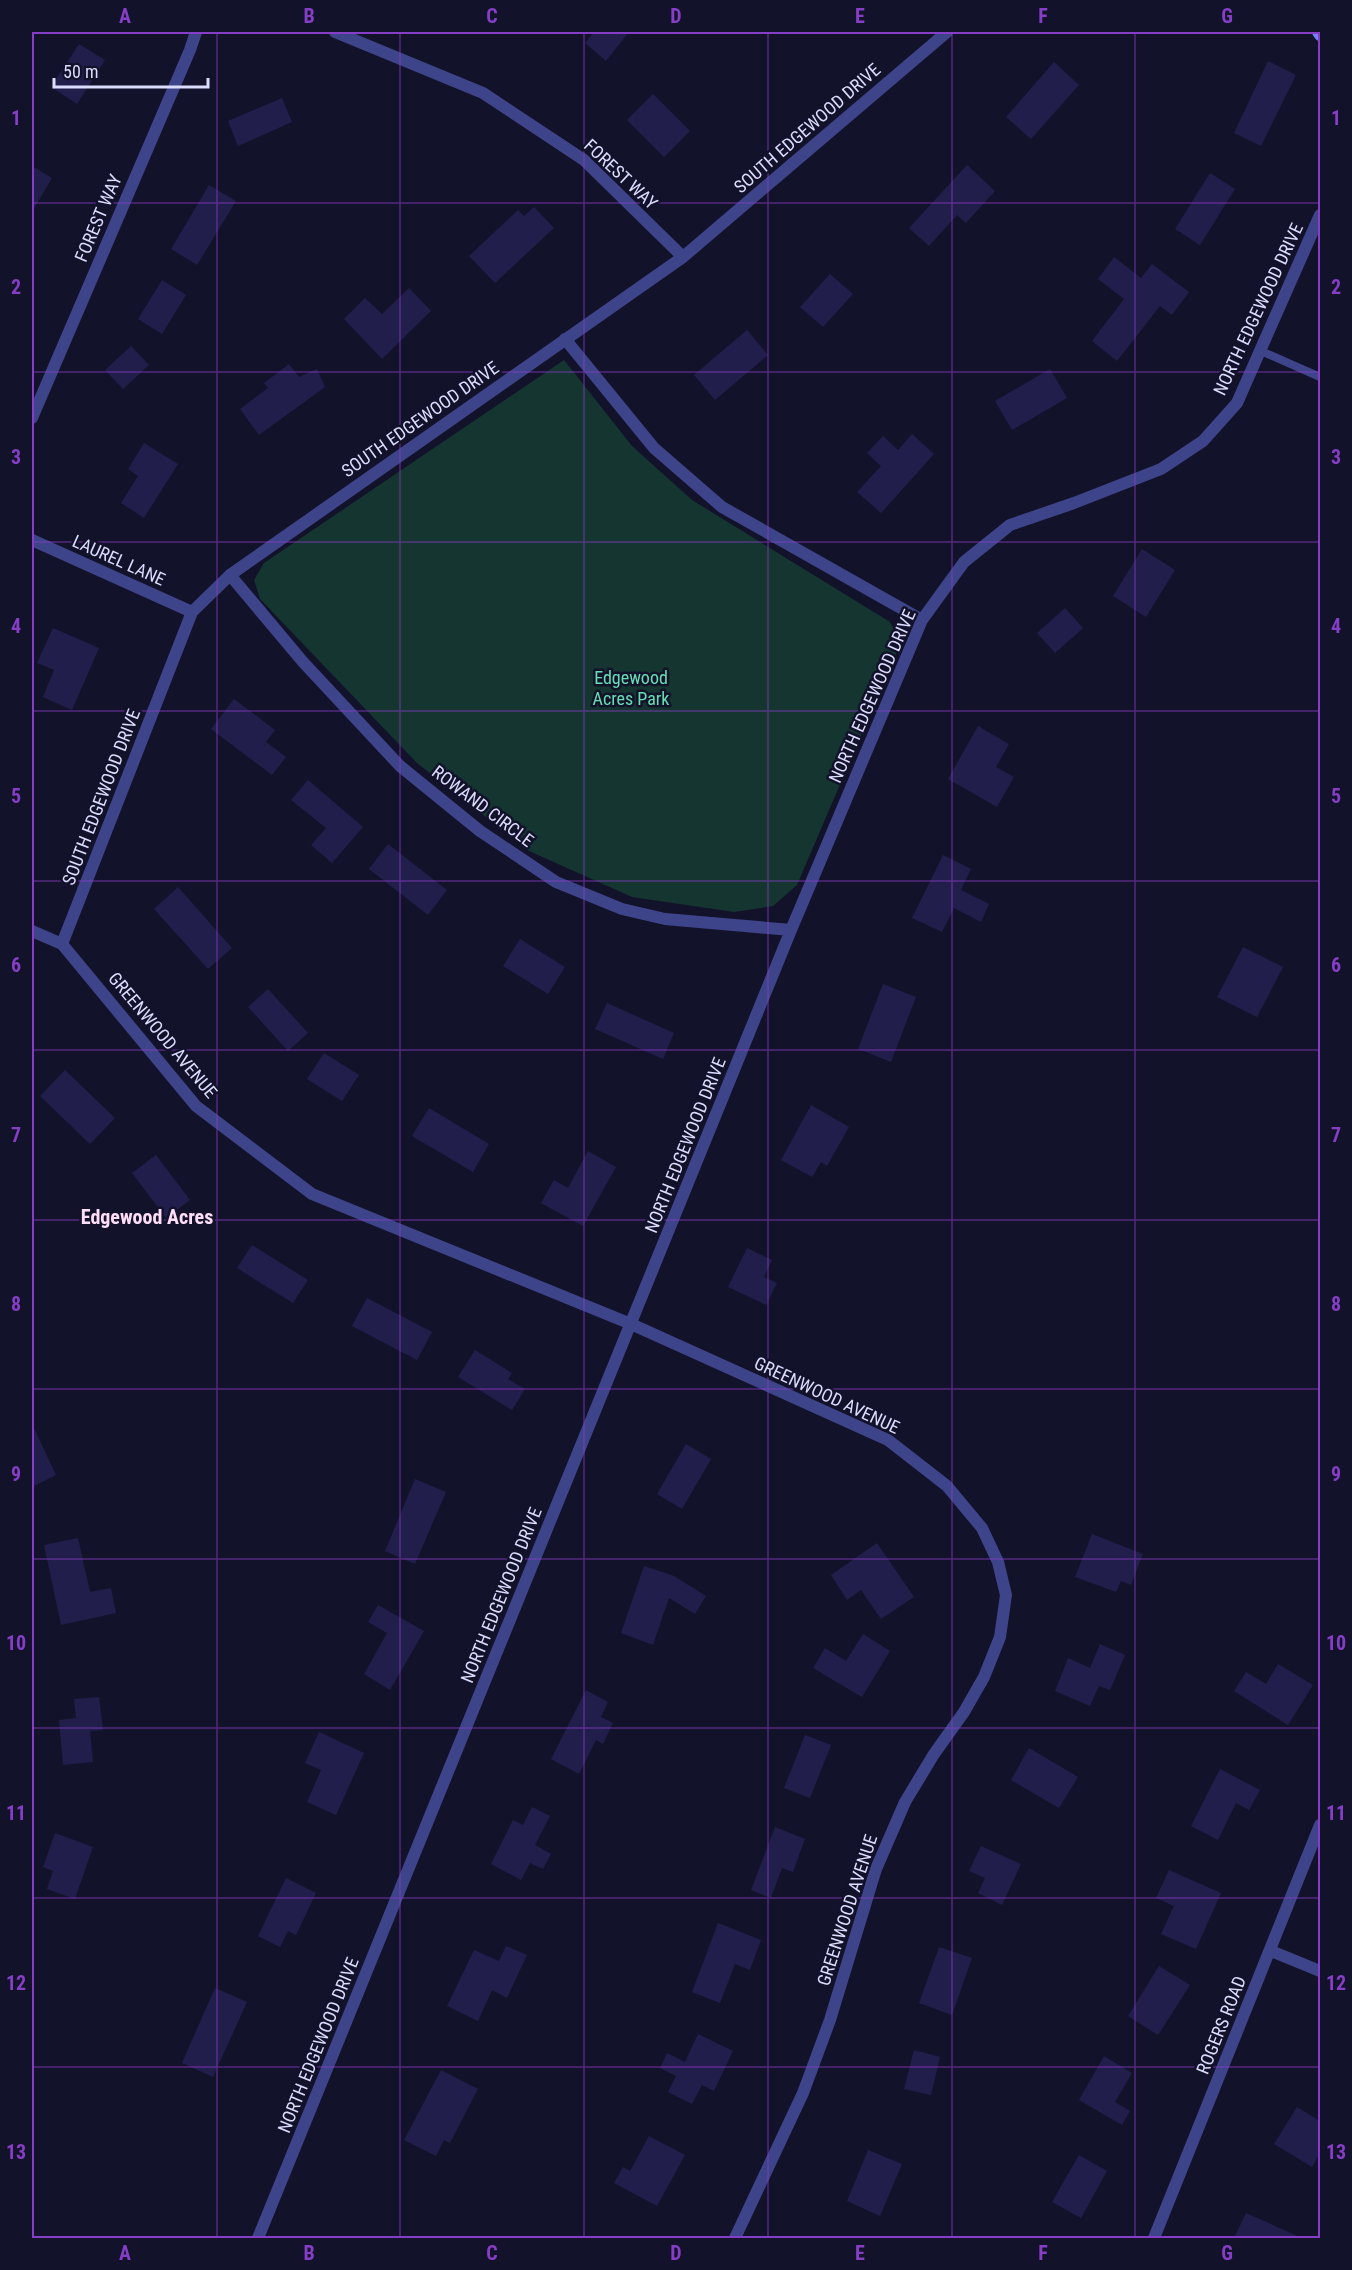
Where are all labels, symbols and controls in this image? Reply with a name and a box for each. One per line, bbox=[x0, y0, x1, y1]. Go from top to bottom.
text: A bbox=[119, 4, 131, 28]
text: B bbox=[303, 4, 315, 28]
text: C bbox=[486, 4, 498, 28]
text: D bbox=[670, 4, 682, 28]
text: E bbox=[855, 4, 865, 28]
text: F bbox=[1038, 4, 1048, 28]
text: G bbox=[1221, 4, 1233, 28]
scale bar bbox=[54, 51, 208, 89]
street label: SOUTH EDGEWOOD DRIVE bbox=[730, 59, 884, 197]
text: 50 m bbox=[63, 61, 98, 82]
text: 1 bbox=[11, 106, 21, 130]
text: 1 bbox=[1331, 106, 1341, 130]
street label: FOREST WAY bbox=[580, 135, 662, 214]
street label: FOREST WAY bbox=[70, 171, 126, 265]
street label: NORTH EDGEWOOD DRIVE bbox=[1209, 220, 1307, 398]
text: 2 bbox=[11, 275, 21, 299]
text: 2 bbox=[1331, 275, 1341, 299]
street label: SOUTH EDGEWOOD DRIVE bbox=[337, 357, 503, 481]
text: 3 bbox=[11, 445, 21, 469]
text: 3 bbox=[1331, 445, 1341, 469]
street label: LAUREL LANE bbox=[69, 530, 169, 590]
street label: NORTH EDGEWOOD DRIVE bbox=[824, 606, 920, 786]
text: 4 bbox=[11, 614, 21, 638]
text: 4 bbox=[1331, 614, 1341, 638]
park label: Edgewood Acres Park bbox=[593, 667, 669, 709]
street label: SOUTH EDGEWOOD DRIVE bbox=[58, 706, 144, 888]
street label: ROWAND CIRCLE bbox=[428, 761, 538, 851]
text: 5 bbox=[11, 784, 21, 808]
text: 5 bbox=[1331, 784, 1341, 808]
text: 6 bbox=[11, 953, 21, 977]
text: 6 bbox=[1331, 953, 1341, 977]
street label: GREENWOOD AVENUE bbox=[104, 968, 222, 1102]
street label: NORTH EDGEWOOD DRIVE bbox=[640, 1054, 730, 1236]
text: 7 bbox=[11, 1123, 21, 1147]
text: 7 bbox=[1331, 1123, 1341, 1147]
district label: Edgewood Acres bbox=[81, 1205, 213, 1229]
text: 8 bbox=[11, 1292, 21, 1316]
text: 8 bbox=[1331, 1292, 1341, 1316]
street label: GREENWOOD AVENUE bbox=[751, 1352, 903, 1438]
text: 9 bbox=[11, 1462, 21, 1486]
text: 9 bbox=[1331, 1462, 1341, 1486]
street label: NORTH EDGEWOOD DRIVE bbox=[456, 1504, 546, 1686]
text: 10 bbox=[6, 1631, 26, 1655]
text: 10 bbox=[1326, 1631, 1346, 1655]
text: 11 bbox=[6, 1801, 26, 1825]
text: 11 bbox=[1326, 1801, 1346, 1825]
street label: GREENWOOD AVENUE bbox=[813, 1832, 881, 1988]
street label: NORTH EDGEWOOD DRIVE bbox=[273, 1954, 363, 2136]
text: 12 bbox=[6, 1971, 26, 1995]
text: 12 bbox=[1326, 1971, 1346, 1995]
street label: ROGERS ROAD bbox=[1192, 1973, 1250, 2077]
text: 13 bbox=[6, 2140, 26, 2164]
text: 13 bbox=[1326, 2140, 1346, 2164]
text: A bbox=[119, 2241, 131, 2265]
text: B bbox=[303, 2241, 315, 2265]
text: C bbox=[486, 2241, 498, 2265]
text: D bbox=[670, 2241, 682, 2265]
text: E bbox=[855, 2241, 865, 2265]
text: F bbox=[1038, 2241, 1048, 2265]
text: G bbox=[1221, 2241, 1233, 2265]

